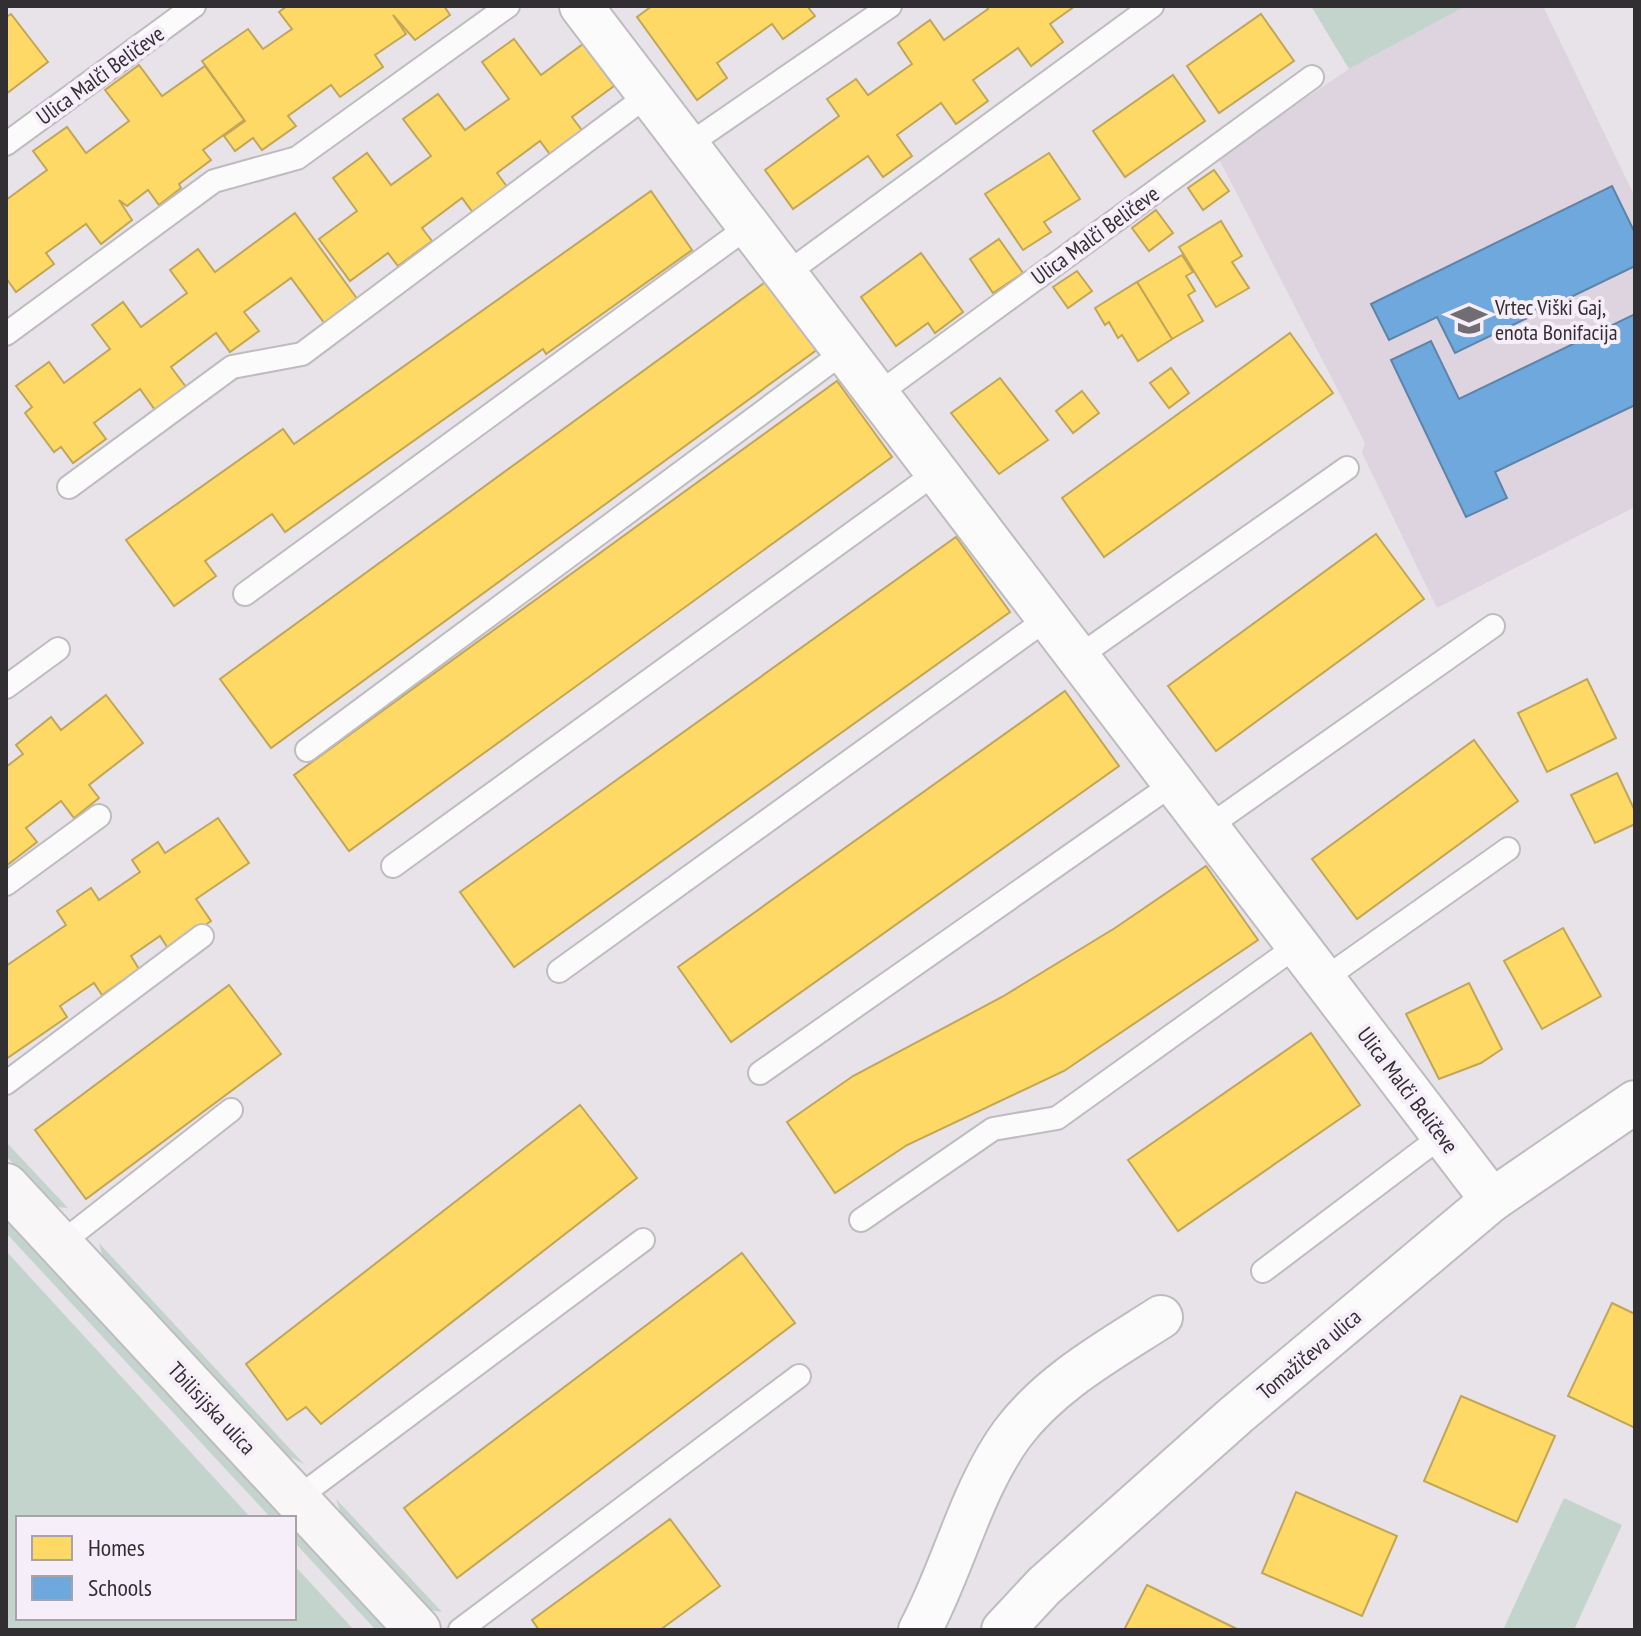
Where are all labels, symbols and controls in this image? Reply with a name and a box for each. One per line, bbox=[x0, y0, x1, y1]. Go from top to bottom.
street label: Ulica Malči Beličeve bbox=[31, 19, 169, 131]
street label: Ulica Malči Beličeve bbox=[1026, 179, 1164, 291]
place label: Vrtec Viški Gaj, enota Bonifacija bbox=[1494, 293, 1618, 346]
school or university icon: Vrtec Viški Gaj, enota Bonifacija bbox=[1450, 301, 1488, 339]
street label: Ulica Malči Beličeve bbox=[1351, 1021, 1465, 1159]
street label: Tomažičeva ulica bbox=[1251, 1302, 1367, 1406]
street label: Tbilisijska ulica bbox=[162, 1356, 262, 1460]
legend bbox=[16, 1516, 296, 1620]
text: Homes bbox=[88, 1532, 145, 1563]
text: Schools bbox=[88, 1572, 152, 1603]

